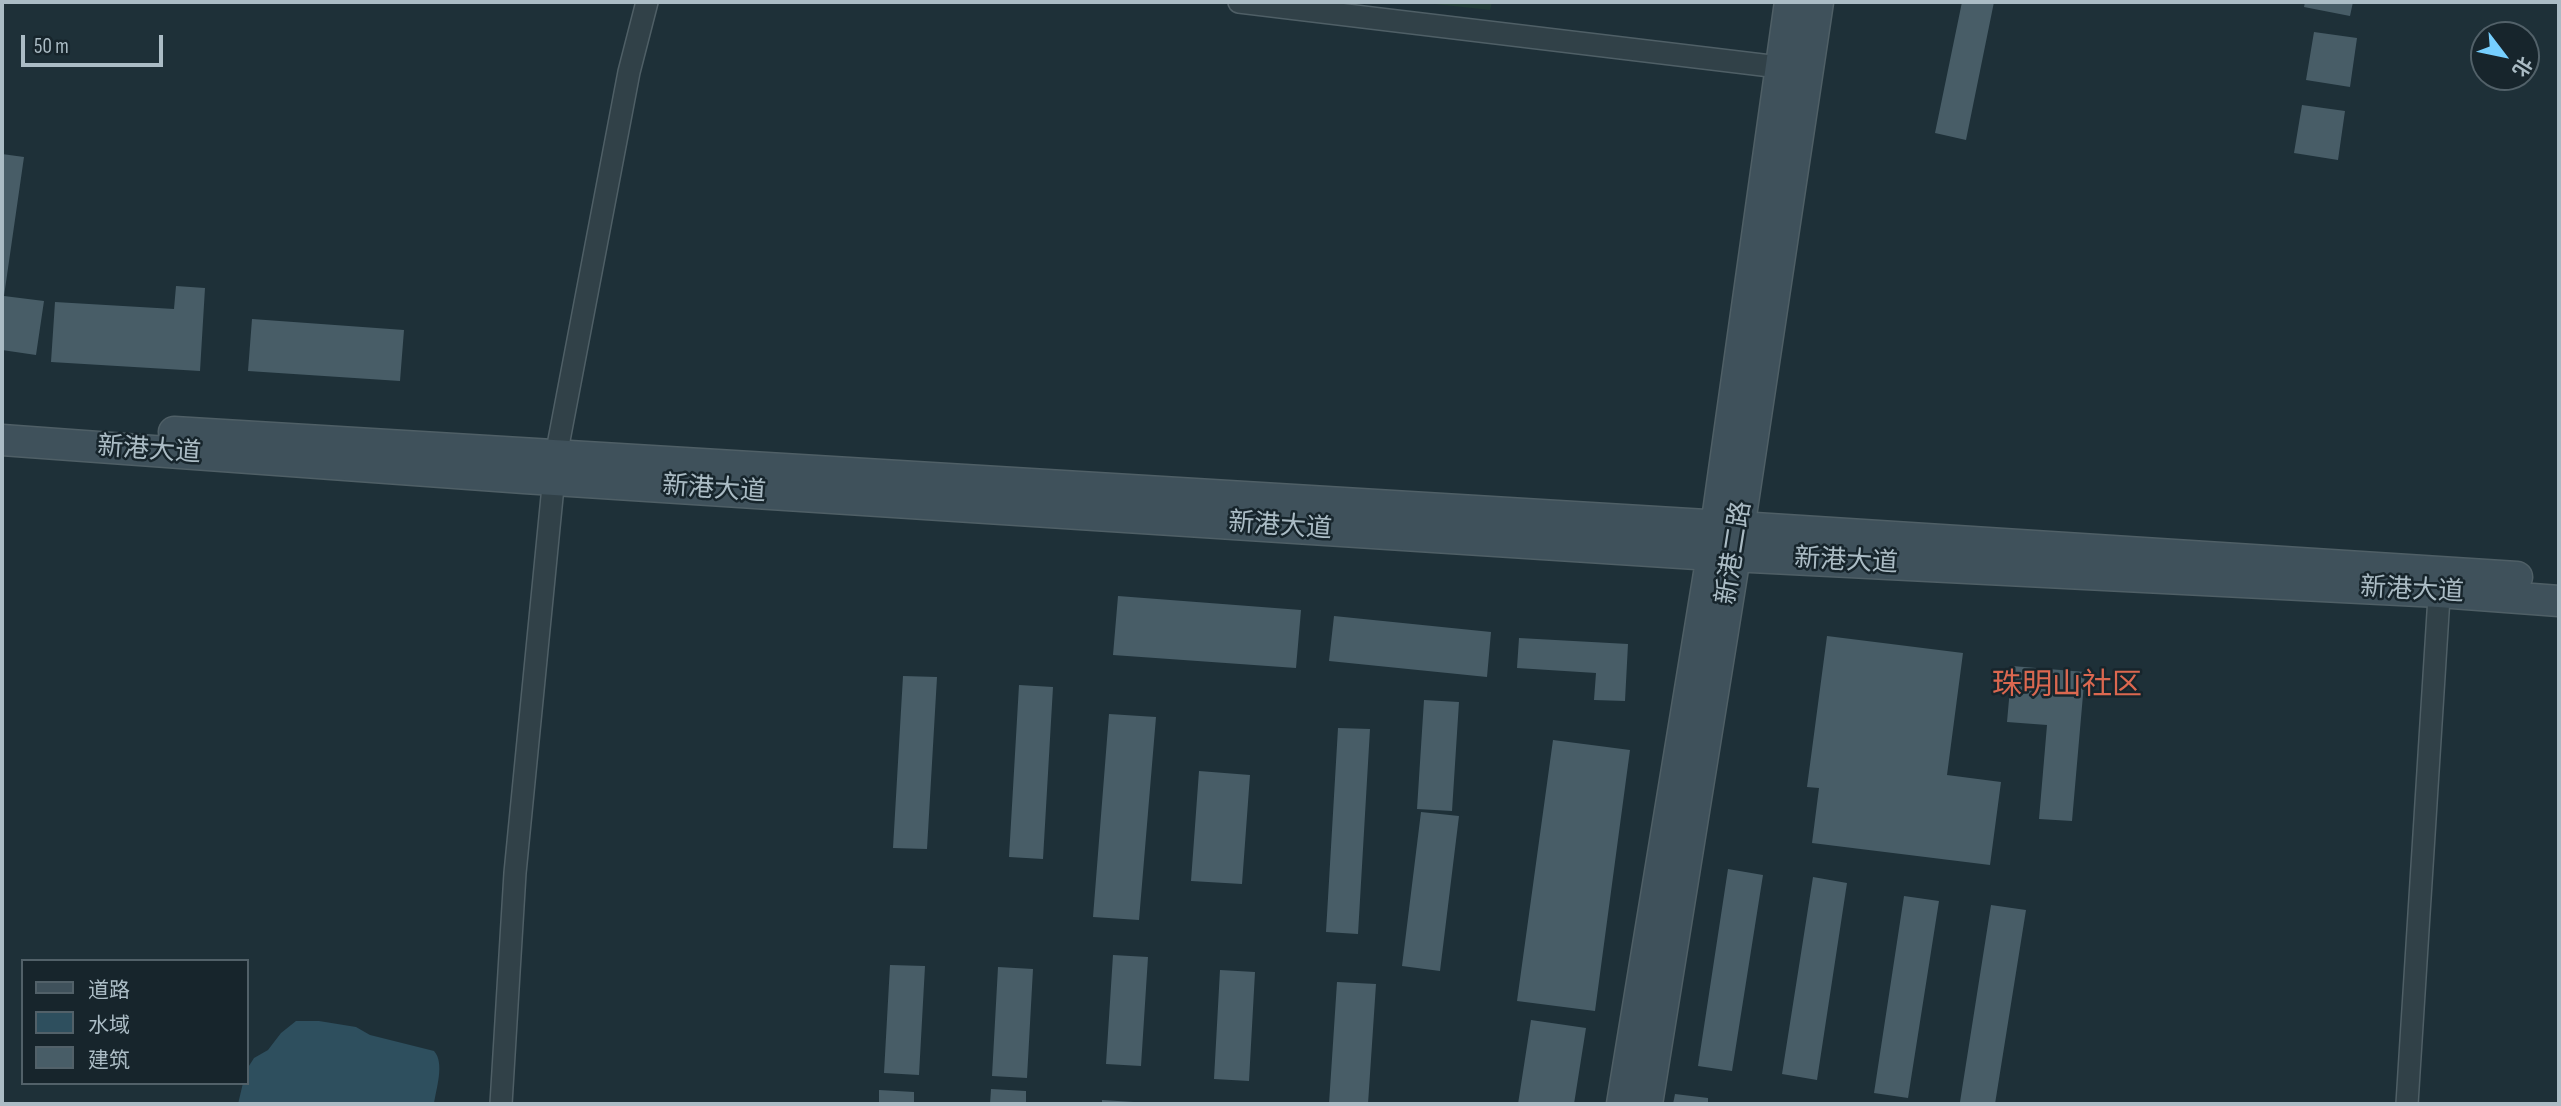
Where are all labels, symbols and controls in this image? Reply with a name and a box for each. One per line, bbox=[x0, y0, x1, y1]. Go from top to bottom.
scale bar bbox=[24, 21, 166, 65]
north arrow bbox=[2470, 21, 2540, 91]
text: 50 m bbox=[34, 34, 69, 59]
text: 北 bbox=[2507, 52, 2536, 80]
street label: 新港大道 bbox=[96, 432, 202, 470]
street label: 新港大道 bbox=[661, 471, 767, 509]
street label: 新港二路 bbox=[1711, 499, 1759, 607]
street label: 新港大道 bbox=[1227, 508, 1333, 546]
street label: 新港大道 bbox=[1793, 544, 1899, 580]
street label: 新港大道 bbox=[2359, 573, 2465, 609]
district label: 珠明山社区 bbox=[1992, 668, 2142, 704]
legend bbox=[21, 959, 248, 1085]
text: 道路 bbox=[88, 978, 130, 1003]
text: 水域 bbox=[88, 1013, 130, 1038]
text: 建筑 bbox=[88, 1048, 130, 1073]

